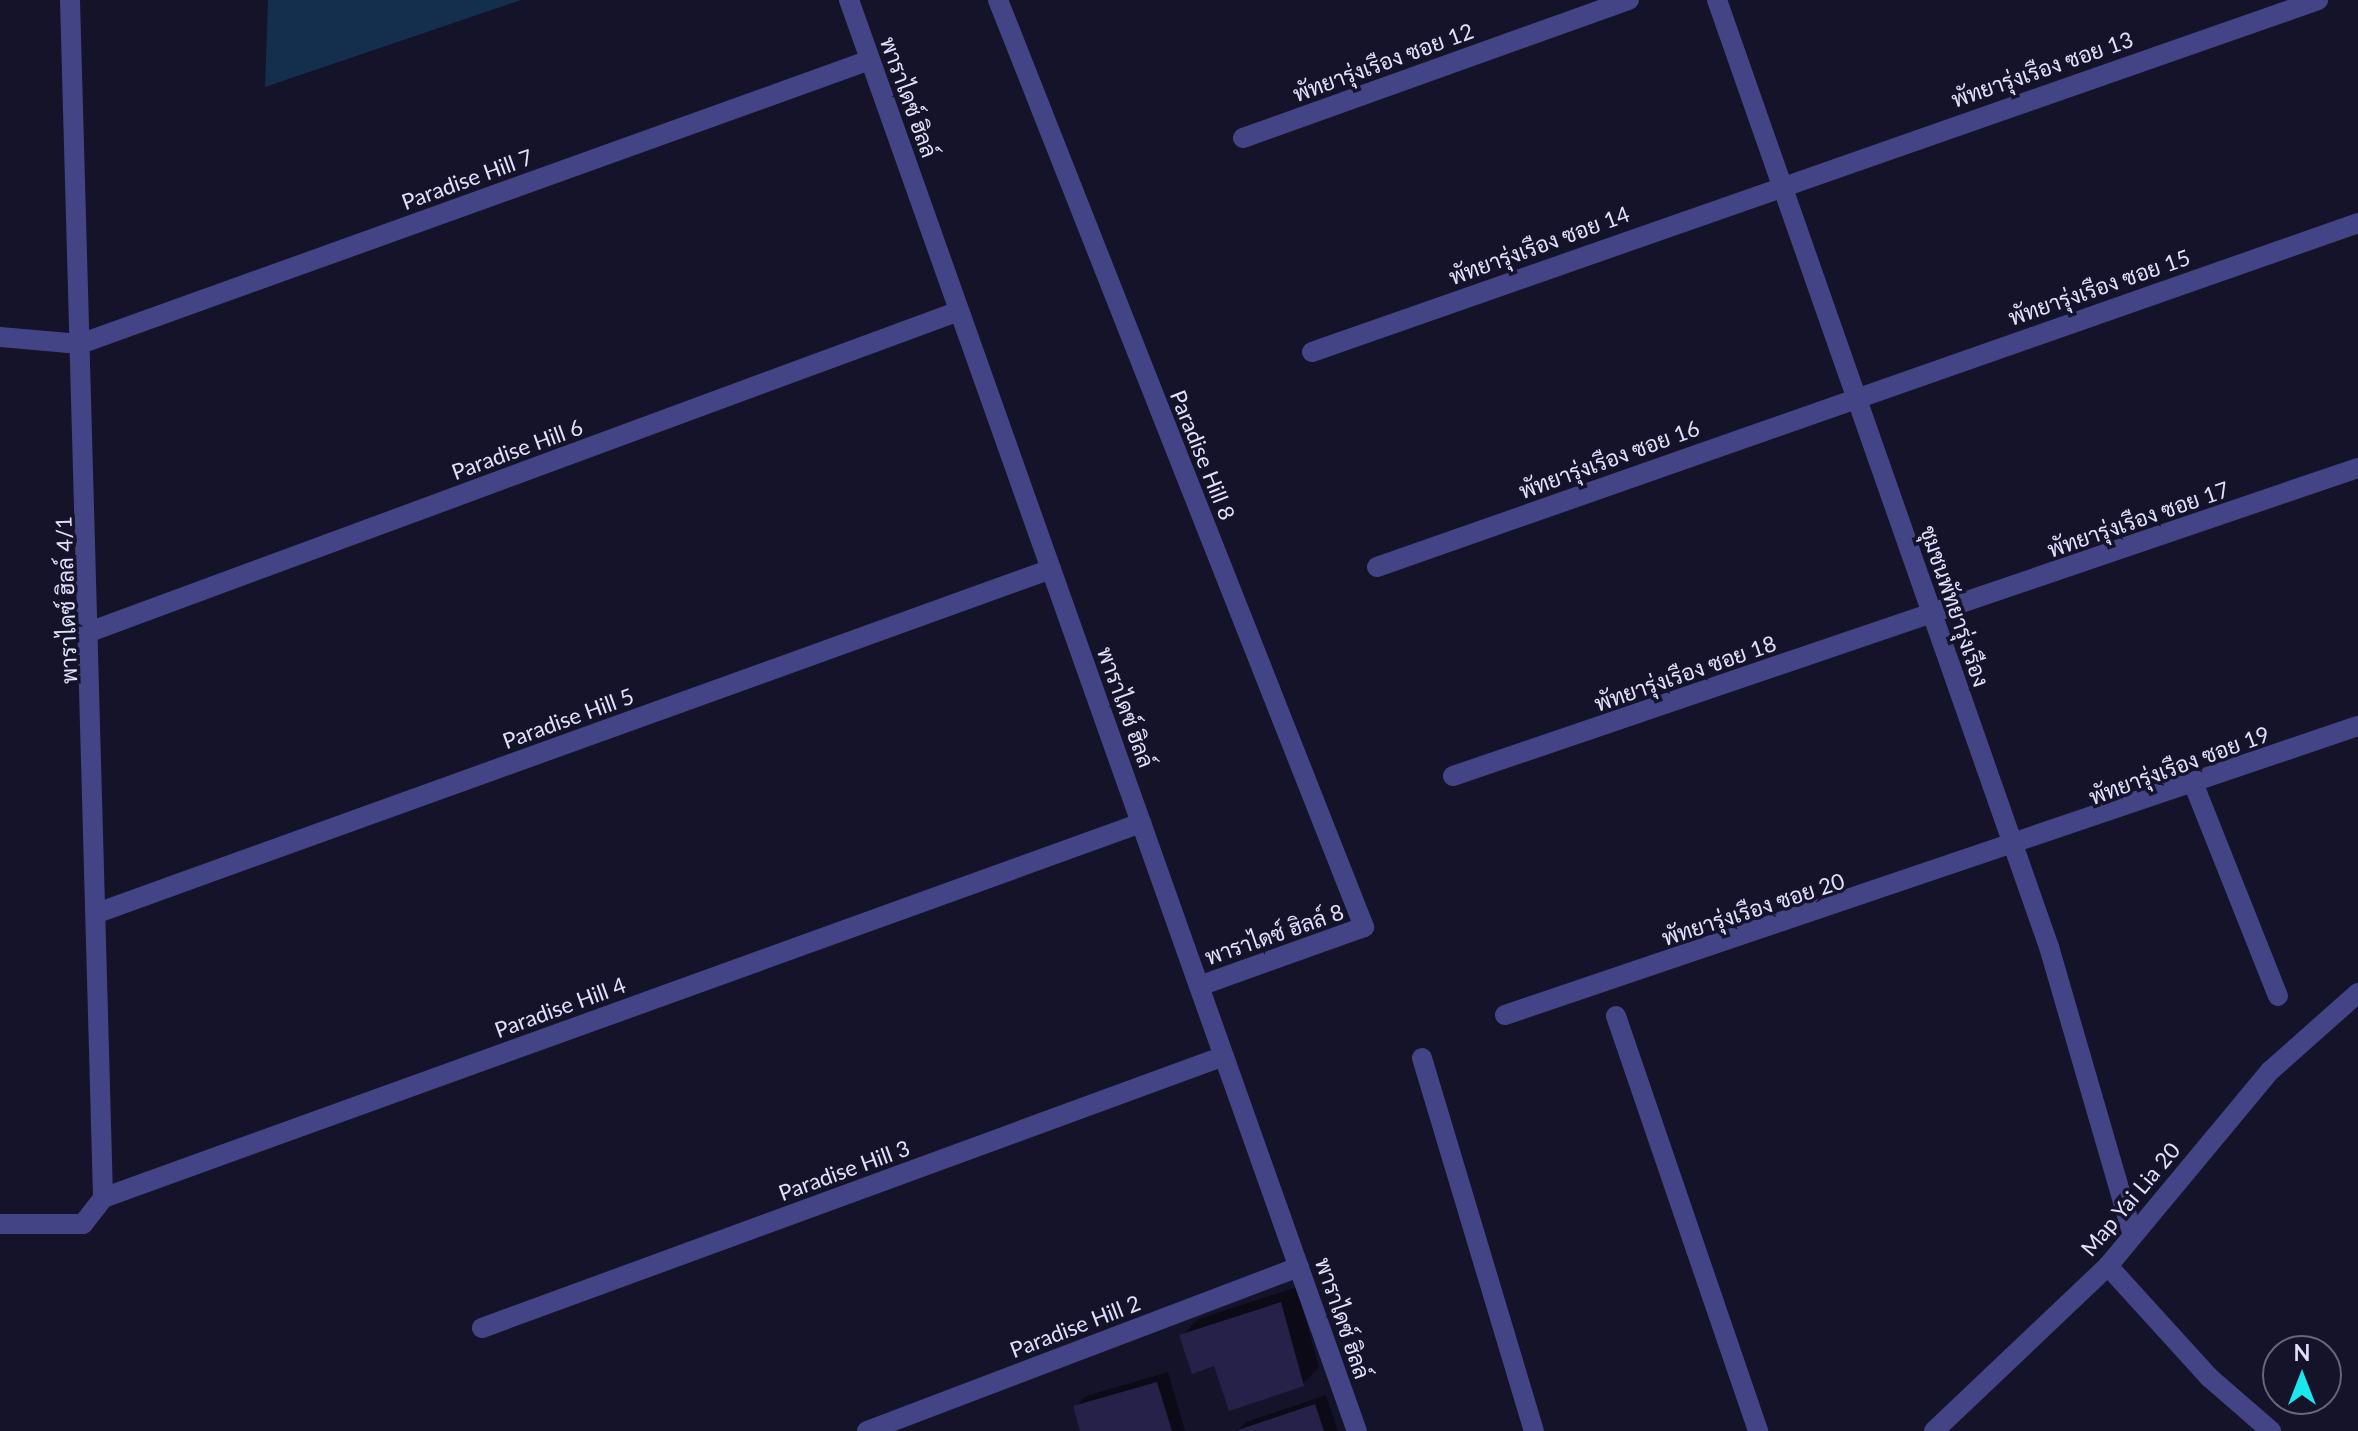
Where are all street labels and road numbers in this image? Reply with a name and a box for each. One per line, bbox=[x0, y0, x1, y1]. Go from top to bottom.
street label: พัทยารุ่งเรือง ซอย 12 bbox=[1289, 17, 1477, 107]
street label: พัทยารุ่งเรือง ซอย 13 bbox=[1948, 26, 2136, 112]
street label: พาราไดซ์ ฮิลล์ bbox=[875, 33, 943, 161]
street label: Paradise Hill 7 bbox=[398, 143, 536, 215]
street label: พัทยารุ่งเรือง ซอย 14 bbox=[1445, 200, 1633, 290]
street label: พัทยารุ่งเรือง ซอย 15 bbox=[2005, 244, 2193, 330]
street label: Paradise Hill 8 bbox=[1165, 386, 1241, 524]
street label: Paradise Hill 6 bbox=[448, 413, 586, 485]
street label: พัทยารุ่งเรือง ซอย 16 bbox=[1515, 414, 1703, 504]
street label: พัทยารุ่งเรือง ซอย 17 bbox=[2044, 476, 2232, 562]
street label: พาราไดซ์ ฮิลล์ 4/1 bbox=[50, 516, 82, 684]
street label: ชุมชนพัทยารุ่งเรือง bbox=[1915, 522, 1995, 690]
street label: พัทยารุ่งเรือง ซอย 18 bbox=[1591, 630, 1779, 716]
street label: พาราไดซ์ ฮิลล์ bbox=[1092, 643, 1160, 771]
street label: Paradise Hill 5 bbox=[499, 682, 637, 754]
street label: พัทยารุ่งเรือง ซอย 19 bbox=[2085, 720, 2273, 810]
street label: พัทยารุ่งเรือง ซอย 20 bbox=[1658, 867, 1848, 951]
street label: พาราไดซ์ ฮิลล์ 8 bbox=[1201, 898, 1347, 970]
street label: Paradise Hill 4 bbox=[491, 971, 629, 1043]
street label: Paradise Hill 3 bbox=[775, 1134, 913, 1206]
street label: Map Yai Lia 20 bbox=[2075, 1137, 2185, 1261]
street label: พาราไดซ์ ฮิลล์ bbox=[1310, 1254, 1376, 1382]
street label: Paradise Hill 2 bbox=[1006, 1289, 1144, 1363]

